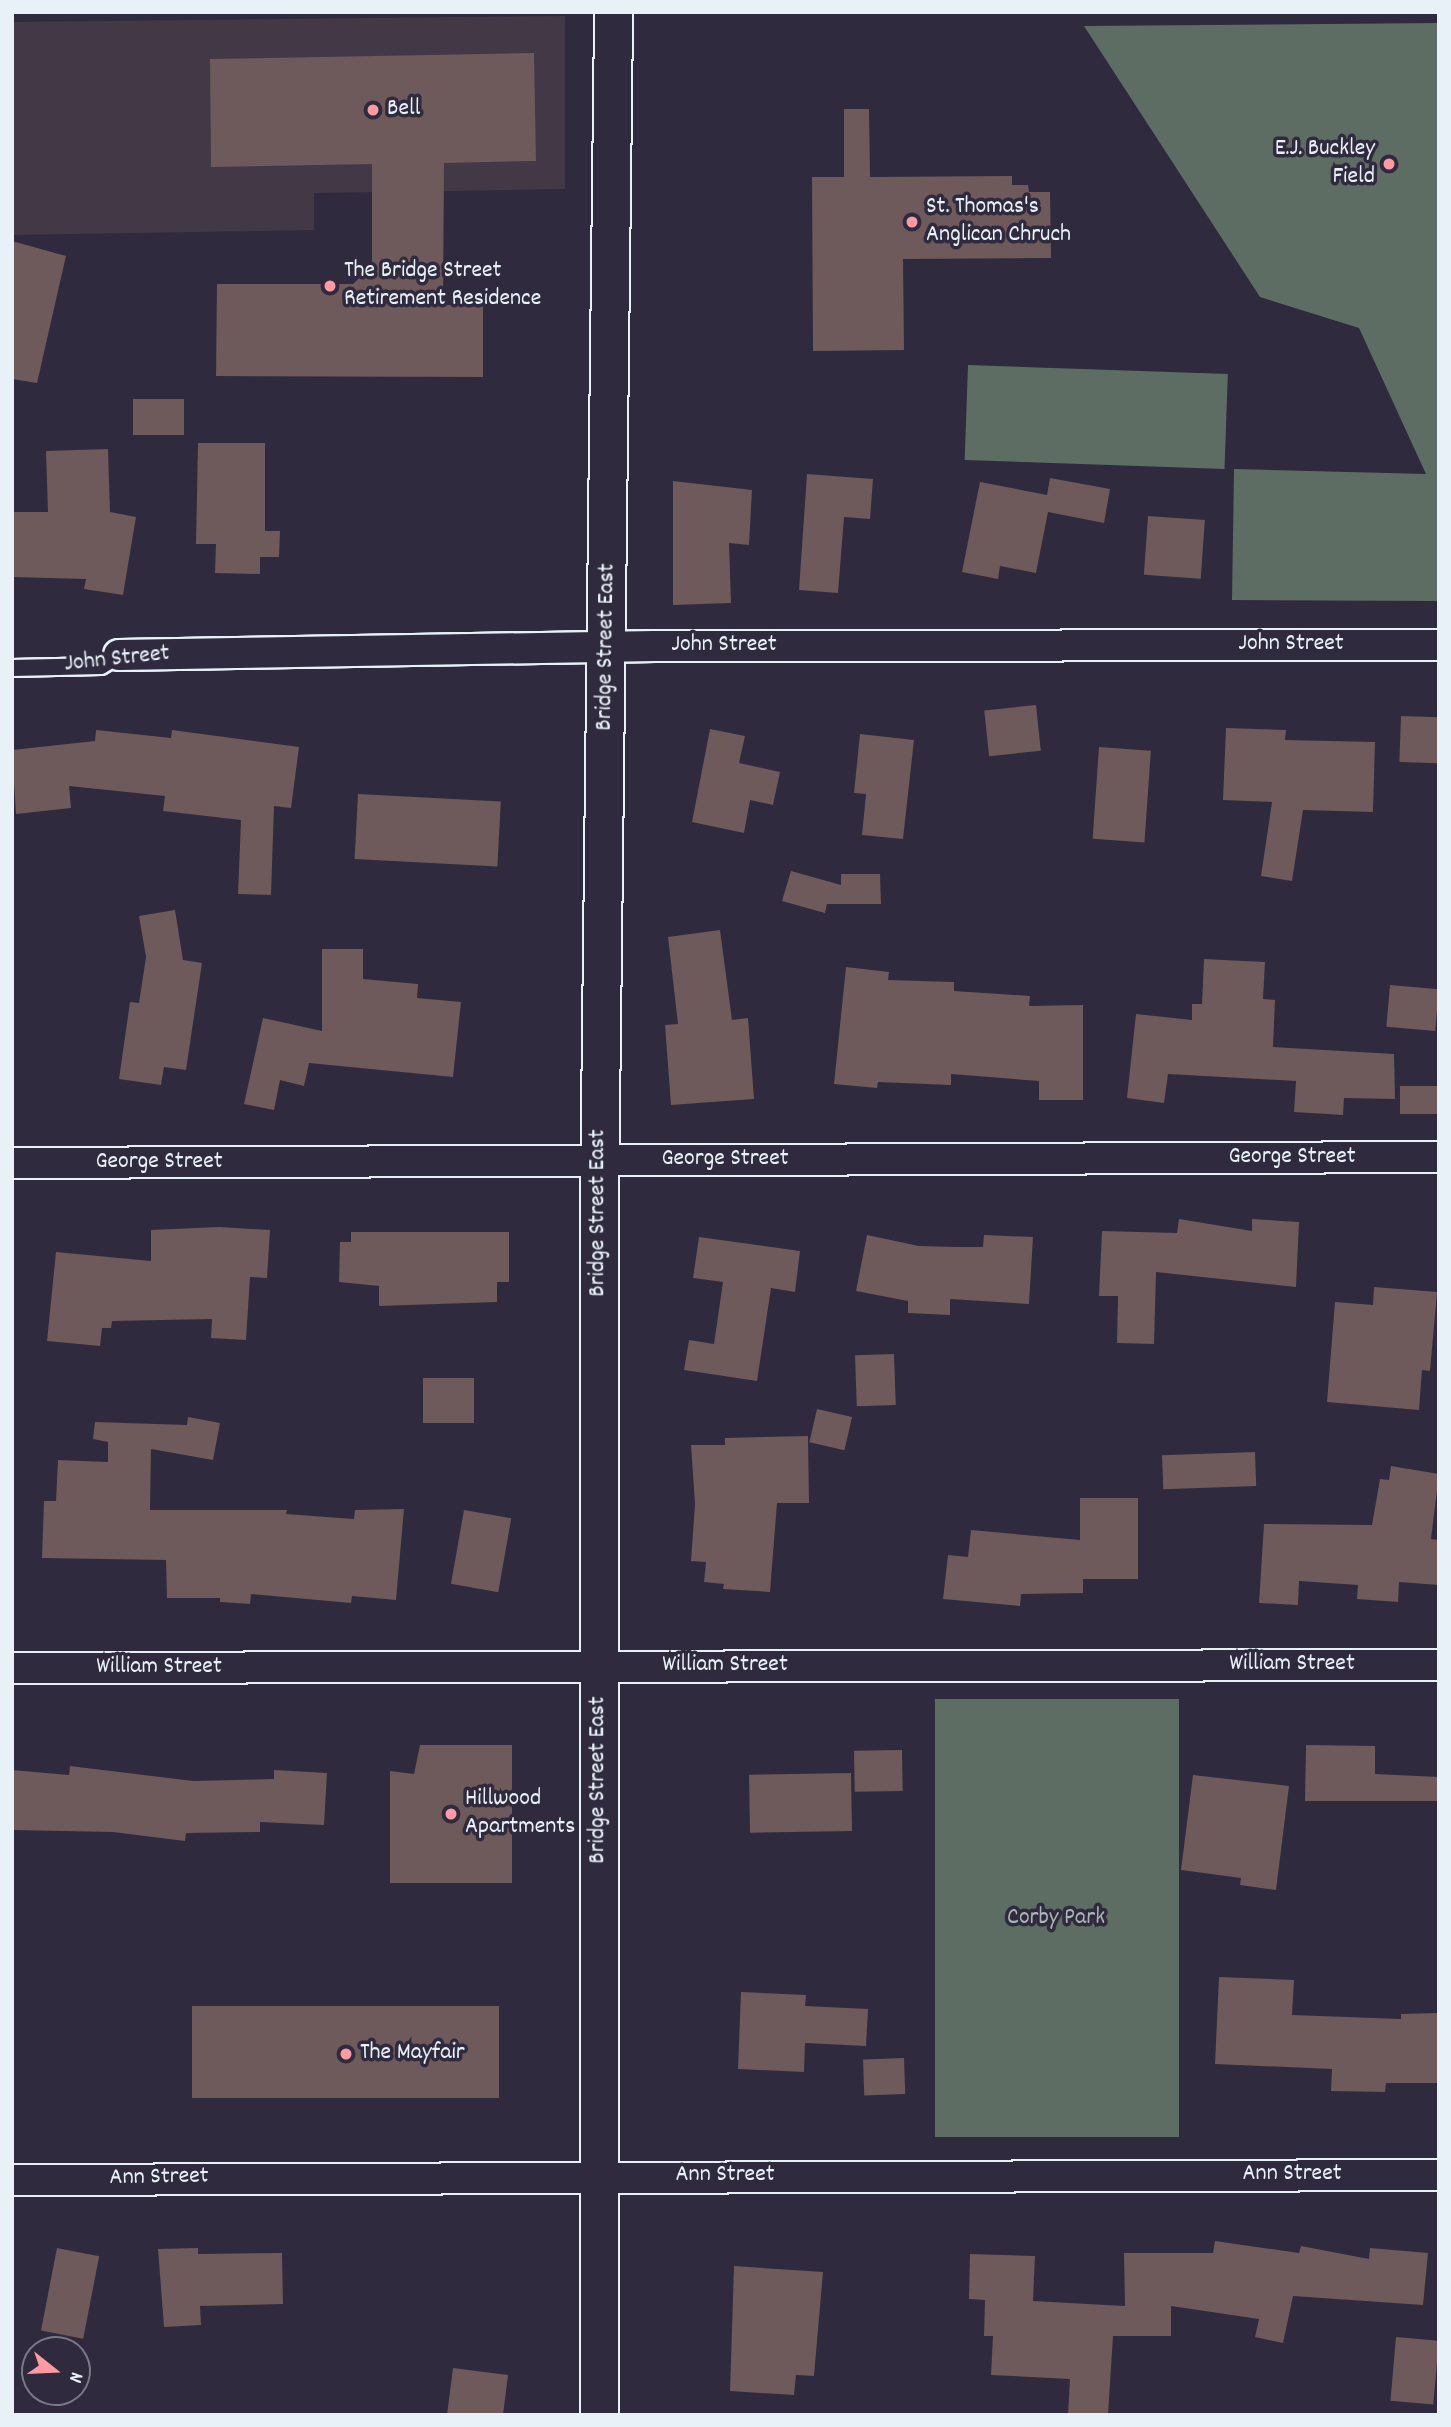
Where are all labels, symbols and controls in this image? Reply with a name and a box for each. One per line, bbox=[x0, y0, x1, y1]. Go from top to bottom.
place label: Bell bbox=[387, 96, 420, 124]
marker: Bell bbox=[365, 102, 381, 118]
place label: E.J. Buckley Field bbox=[1275, 136, 1375, 192]
marker: E.J. Buckley Field bbox=[1381, 156, 1397, 172]
place label: St. Thomas's Anglican Chruch bbox=[926, 194, 1071, 250]
marker: St. Thomas's Anglican Chruch bbox=[904, 214, 920, 230]
place label: The Bridge Street Retirement Residence bbox=[344, 258, 541, 314]
marker: The Bridge Street Retirement Residence bbox=[322, 278, 338, 294]
street label: Bridge Street East bbox=[591, 563, 623, 731]
street label: John Street bbox=[1238, 631, 1344, 659]
street label: John Street bbox=[671, 632, 777, 660]
street label: John Street bbox=[63, 640, 171, 680]
street label: Bridge Street East bbox=[585, 1129, 613, 1297]
street label: George Street bbox=[1228, 1144, 1356, 1172]
street label: George Street bbox=[661, 1146, 789, 1174]
street label: George Street bbox=[95, 1149, 223, 1177]
street label: William Street bbox=[1229, 1651, 1355, 1679]
street label: William Street bbox=[662, 1652, 788, 1680]
street label: William Street bbox=[96, 1654, 222, 1682]
street label: Bridge Street East bbox=[585, 1696, 613, 1864]
place label: Hillwood Apartments bbox=[465, 1786, 575, 1842]
marker: Hillwood Apartments bbox=[443, 1806, 459, 1822]
park label: Corby Park bbox=[1007, 1905, 1105, 1933]
place label: The Mayfair bbox=[360, 2040, 465, 2068]
marker: The Mayfair bbox=[338, 2046, 354, 2062]
street label: Ann Street bbox=[1242, 2161, 1342, 2189]
street label: Ann Street bbox=[675, 2162, 775, 2190]
street label: Ann Street bbox=[109, 2163, 209, 2193]
north arrow bbox=[21, 2336, 91, 2406]
text: N bbox=[60, 2368, 89, 2386]

